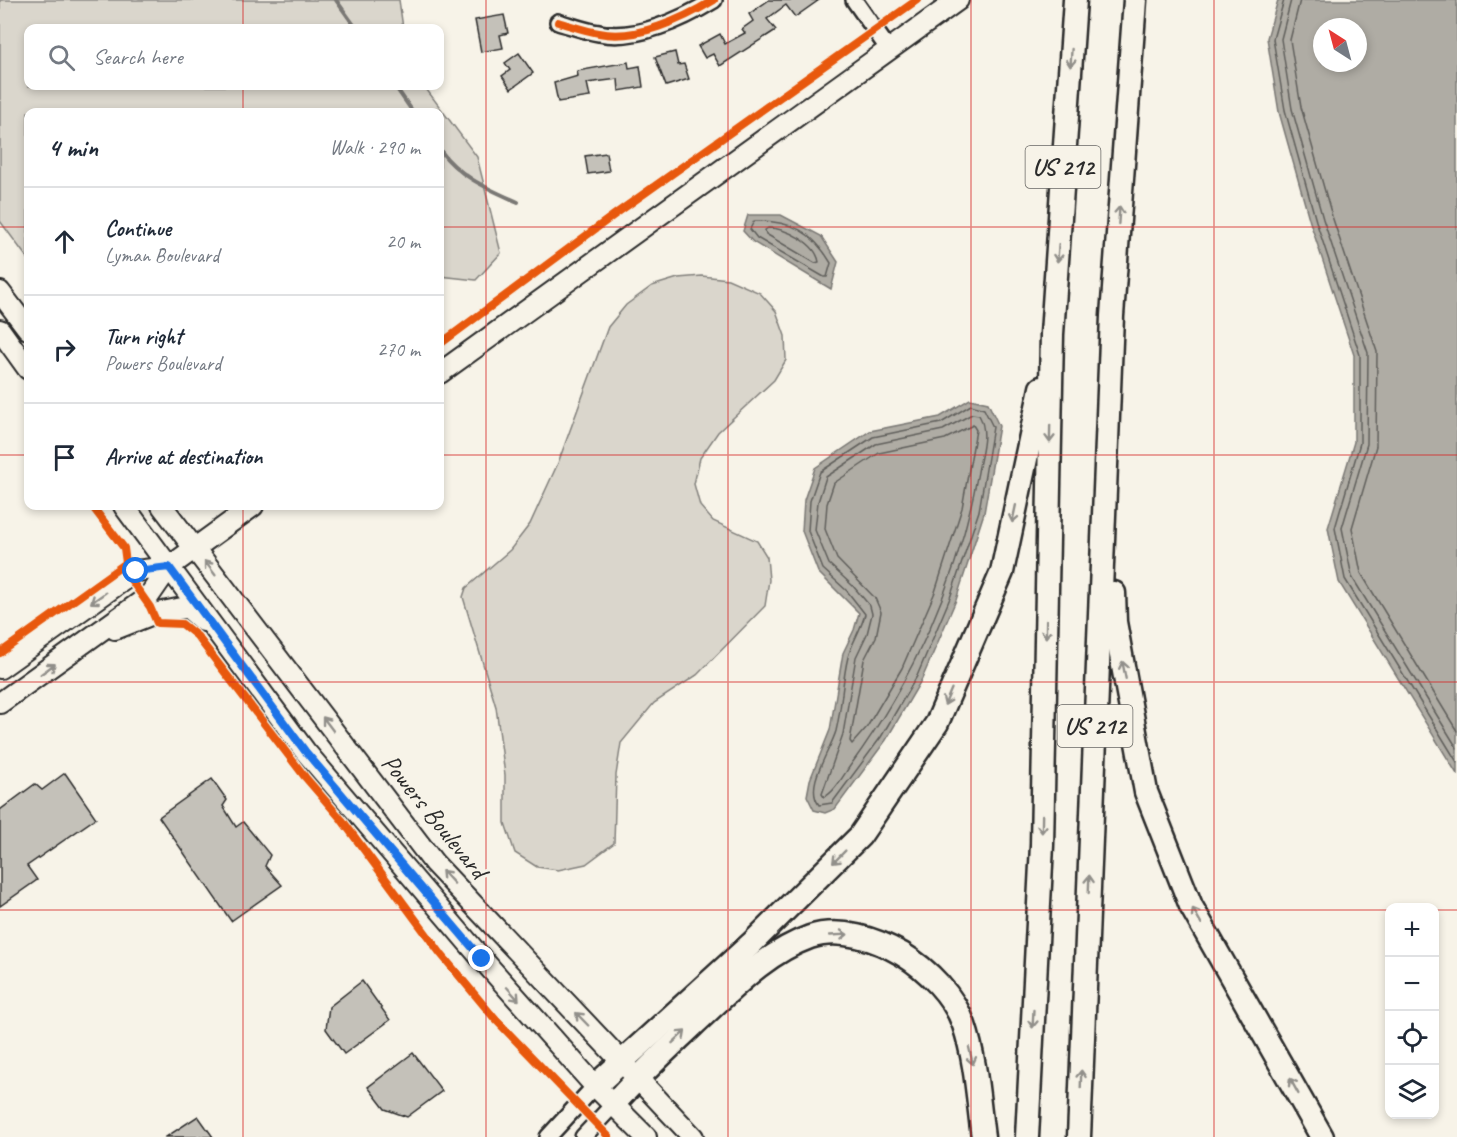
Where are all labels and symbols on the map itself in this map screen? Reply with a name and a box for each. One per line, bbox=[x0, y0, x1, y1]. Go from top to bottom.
north arrow bbox=[1313, 18, 1367, 72]
one-way arrow bbox=[1065, 48, 1076, 68]
road number: US 212 bbox=[1026, 146, 1100, 188]
one-way arrow bbox=[1114, 206, 1125, 226]
one-way arrow bbox=[1052, 242, 1063, 262]
one-way arrow bbox=[1044, 424, 1056, 444]
one-way arrow bbox=[1008, 504, 1020, 523]
route start bbox=[122, 557, 148, 583]
one-way arrow bbox=[204, 561, 217, 577]
one-way arrow bbox=[91, 592, 107, 605]
one-way arrow bbox=[1040, 618, 1052, 638]
one-way arrow bbox=[1118, 661, 1129, 681]
one-way arrow bbox=[39, 663, 55, 675]
one-way arrow bbox=[942, 687, 954, 705]
road number: US 212 bbox=[1058, 705, 1132, 747]
one-way arrow bbox=[321, 716, 334, 732]
street label: Powers Boulevard bbox=[374, 747, 497, 888]
one-way arrow bbox=[1036, 813, 1048, 833]
one-way arrow bbox=[831, 849, 846, 864]
one-way arrow bbox=[441, 870, 455, 885]
one-way arrow bbox=[1083, 874, 1095, 894]
one-way arrow bbox=[1191, 908, 1203, 925]
one-way arrow bbox=[828, 929, 848, 940]
route end bbox=[468, 945, 494, 971]
one-way arrow bbox=[506, 986, 520, 1001]
one-way arrow bbox=[1027, 1008, 1038, 1028]
one-way arrow bbox=[575, 1011, 590, 1026]
one-way arrow bbox=[672, 1030, 687, 1044]
one-way arrow bbox=[966, 1046, 978, 1065]
one-way arrow bbox=[1075, 1069, 1087, 1089]
one-way arrow bbox=[1287, 1078, 1299, 1095]

